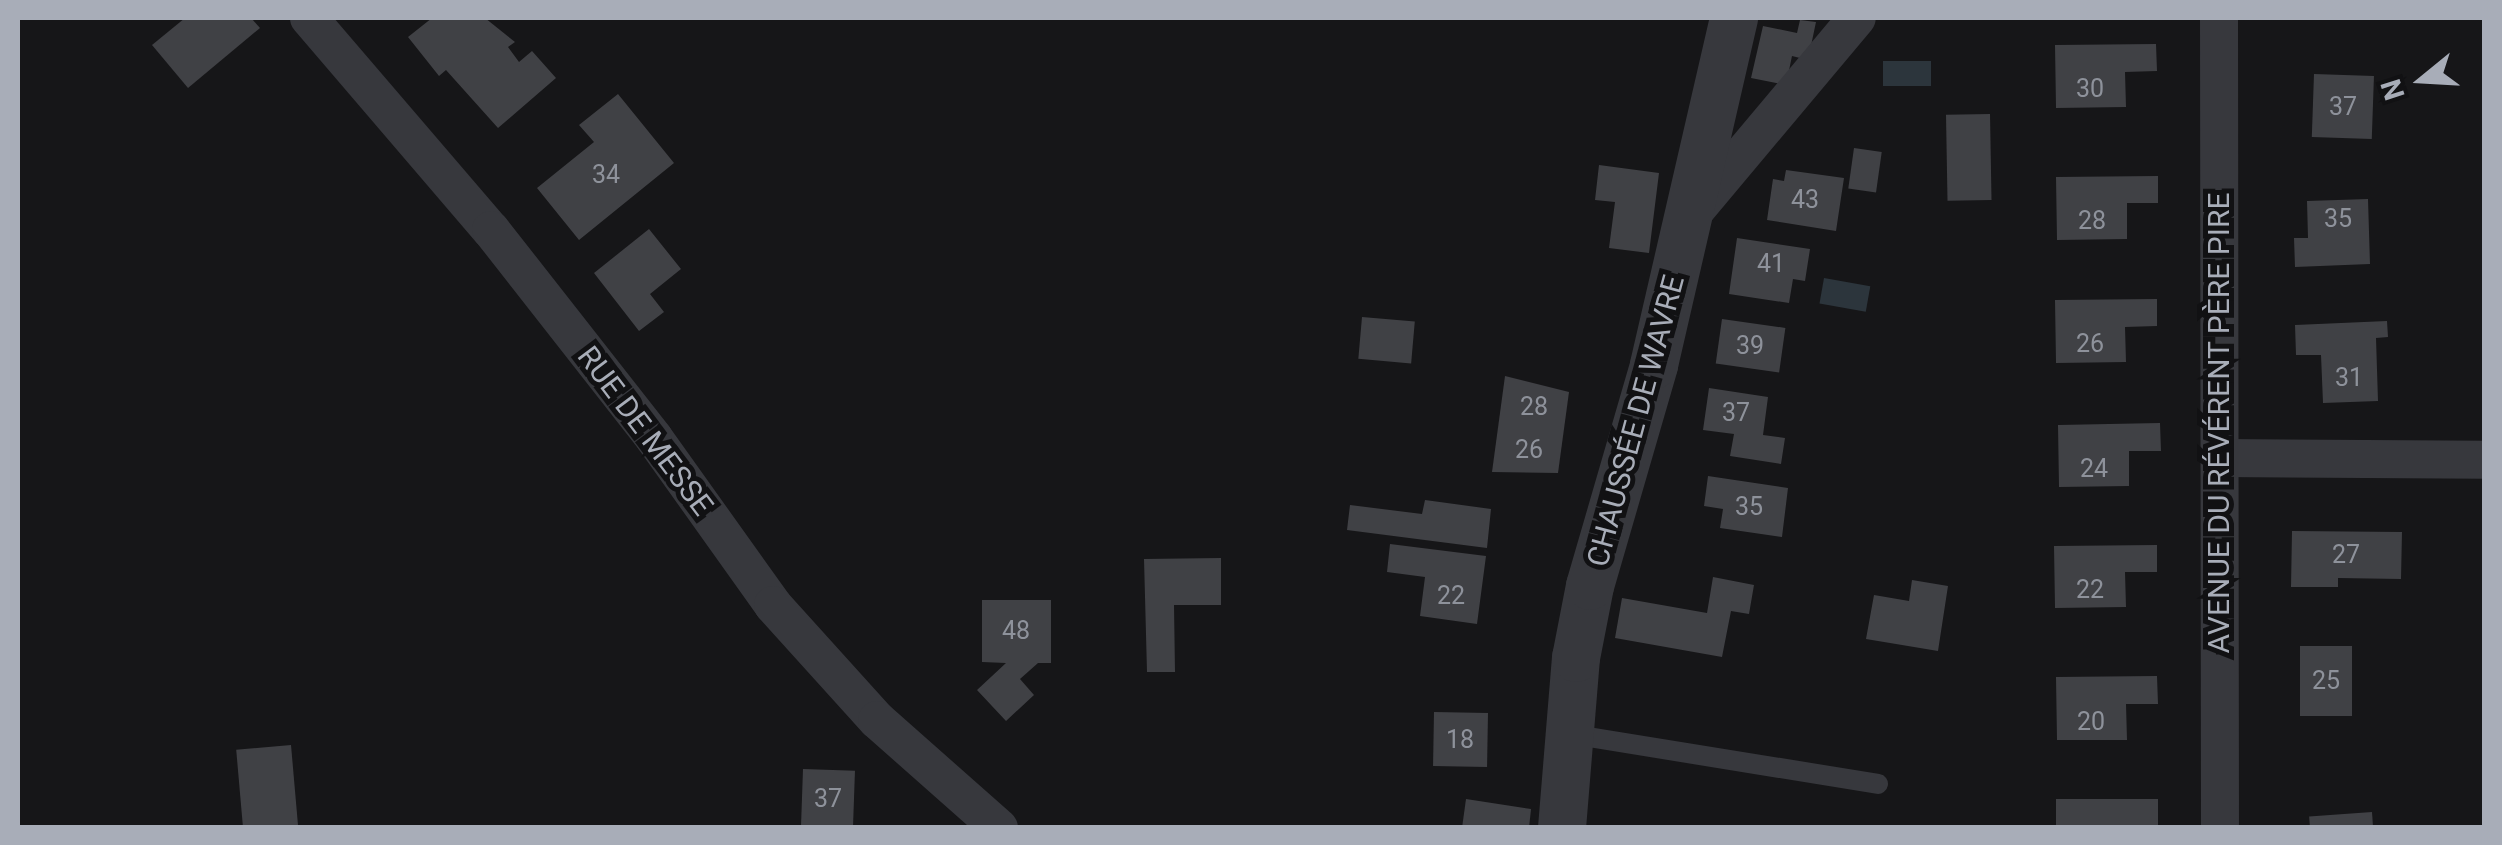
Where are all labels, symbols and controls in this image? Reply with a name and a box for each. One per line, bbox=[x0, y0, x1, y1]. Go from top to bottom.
north arrow bbox=[2372, 30, 2472, 130]
house number: 30 bbox=[2076, 74, 2104, 104]
text: N bbox=[2374, 75, 2412, 104]
house number: 37 bbox=[2329, 92, 2357, 122]
house number: 34 bbox=[592, 160, 620, 190]
house number: 43 bbox=[1791, 185, 1819, 215]
street label: AVENUE DU RÉVÉRENT PÈRE PIRE bbox=[2201, 192, 2237, 654]
house number: 35 bbox=[2324, 204, 2352, 234]
house number: 28 bbox=[2078, 206, 2106, 236]
house number: 41 bbox=[1757, 249, 1785, 279]
street label: CHAUSSÉE DE WAVRE bbox=[1580, 271, 1692, 571]
house number: 26 bbox=[2076, 329, 2104, 359]
house number: 39 bbox=[1736, 331, 1764, 361]
street label: RUE DE MESSE bbox=[570, 339, 720, 523]
house number: 31 bbox=[2335, 363, 2363, 393]
house number: 28 bbox=[1520, 392, 1548, 422]
house number: 37 bbox=[1722, 398, 1750, 428]
house number: 26 bbox=[1515, 435, 1543, 465]
house number: 24 bbox=[2080, 454, 2108, 484]
house number: 35 bbox=[1735, 492, 1763, 522]
house number: 27 bbox=[2332, 540, 2360, 570]
house number: 22 bbox=[2076, 575, 2104, 605]
house number: 22 bbox=[1437, 581, 1465, 611]
house number: 48 bbox=[1002, 616, 1030, 646]
house number: 25 bbox=[2312, 666, 2340, 696]
house number: 20 bbox=[2077, 707, 2105, 737]
house number: 18 bbox=[1446, 725, 1474, 755]
house number: 37 bbox=[814, 784, 842, 814]

